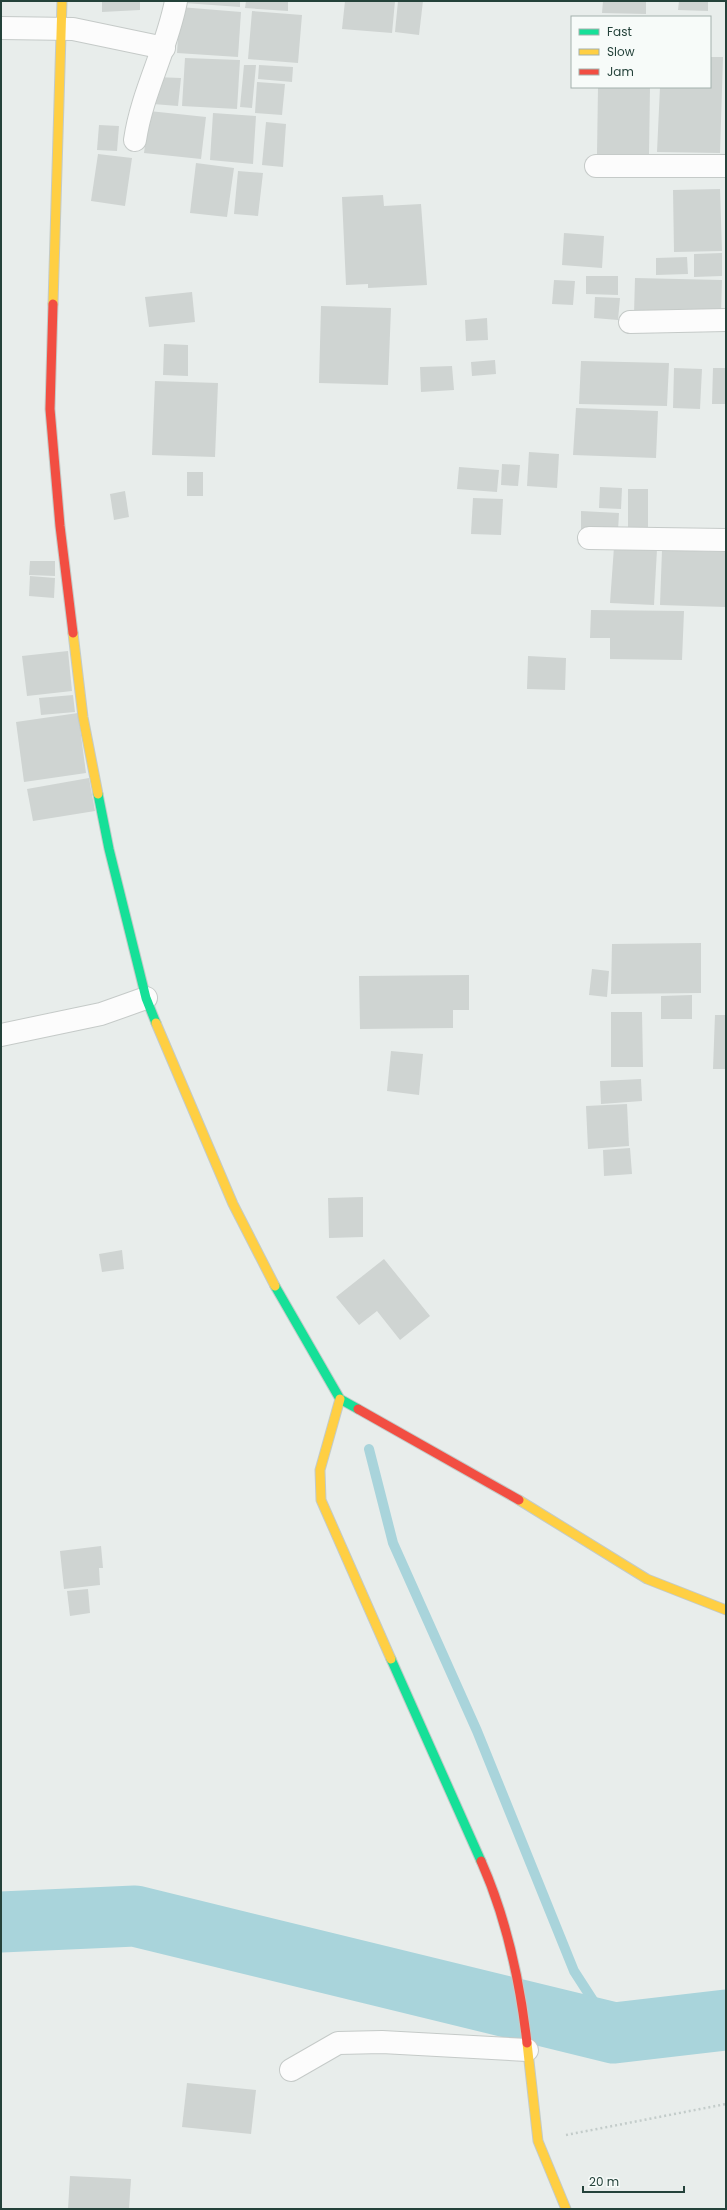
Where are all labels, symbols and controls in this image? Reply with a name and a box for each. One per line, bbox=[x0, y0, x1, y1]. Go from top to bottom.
legend bbox=[571, 16, 711, 88]
text: Fast bbox=[607, 23, 632, 40]
text: Slow bbox=[607, 43, 635, 60]
text: Jam bbox=[607, 63, 634, 80]
scale bar bbox=[583, 2168, 684, 2194]
text: 20 m bbox=[589, 2173, 619, 2190]

